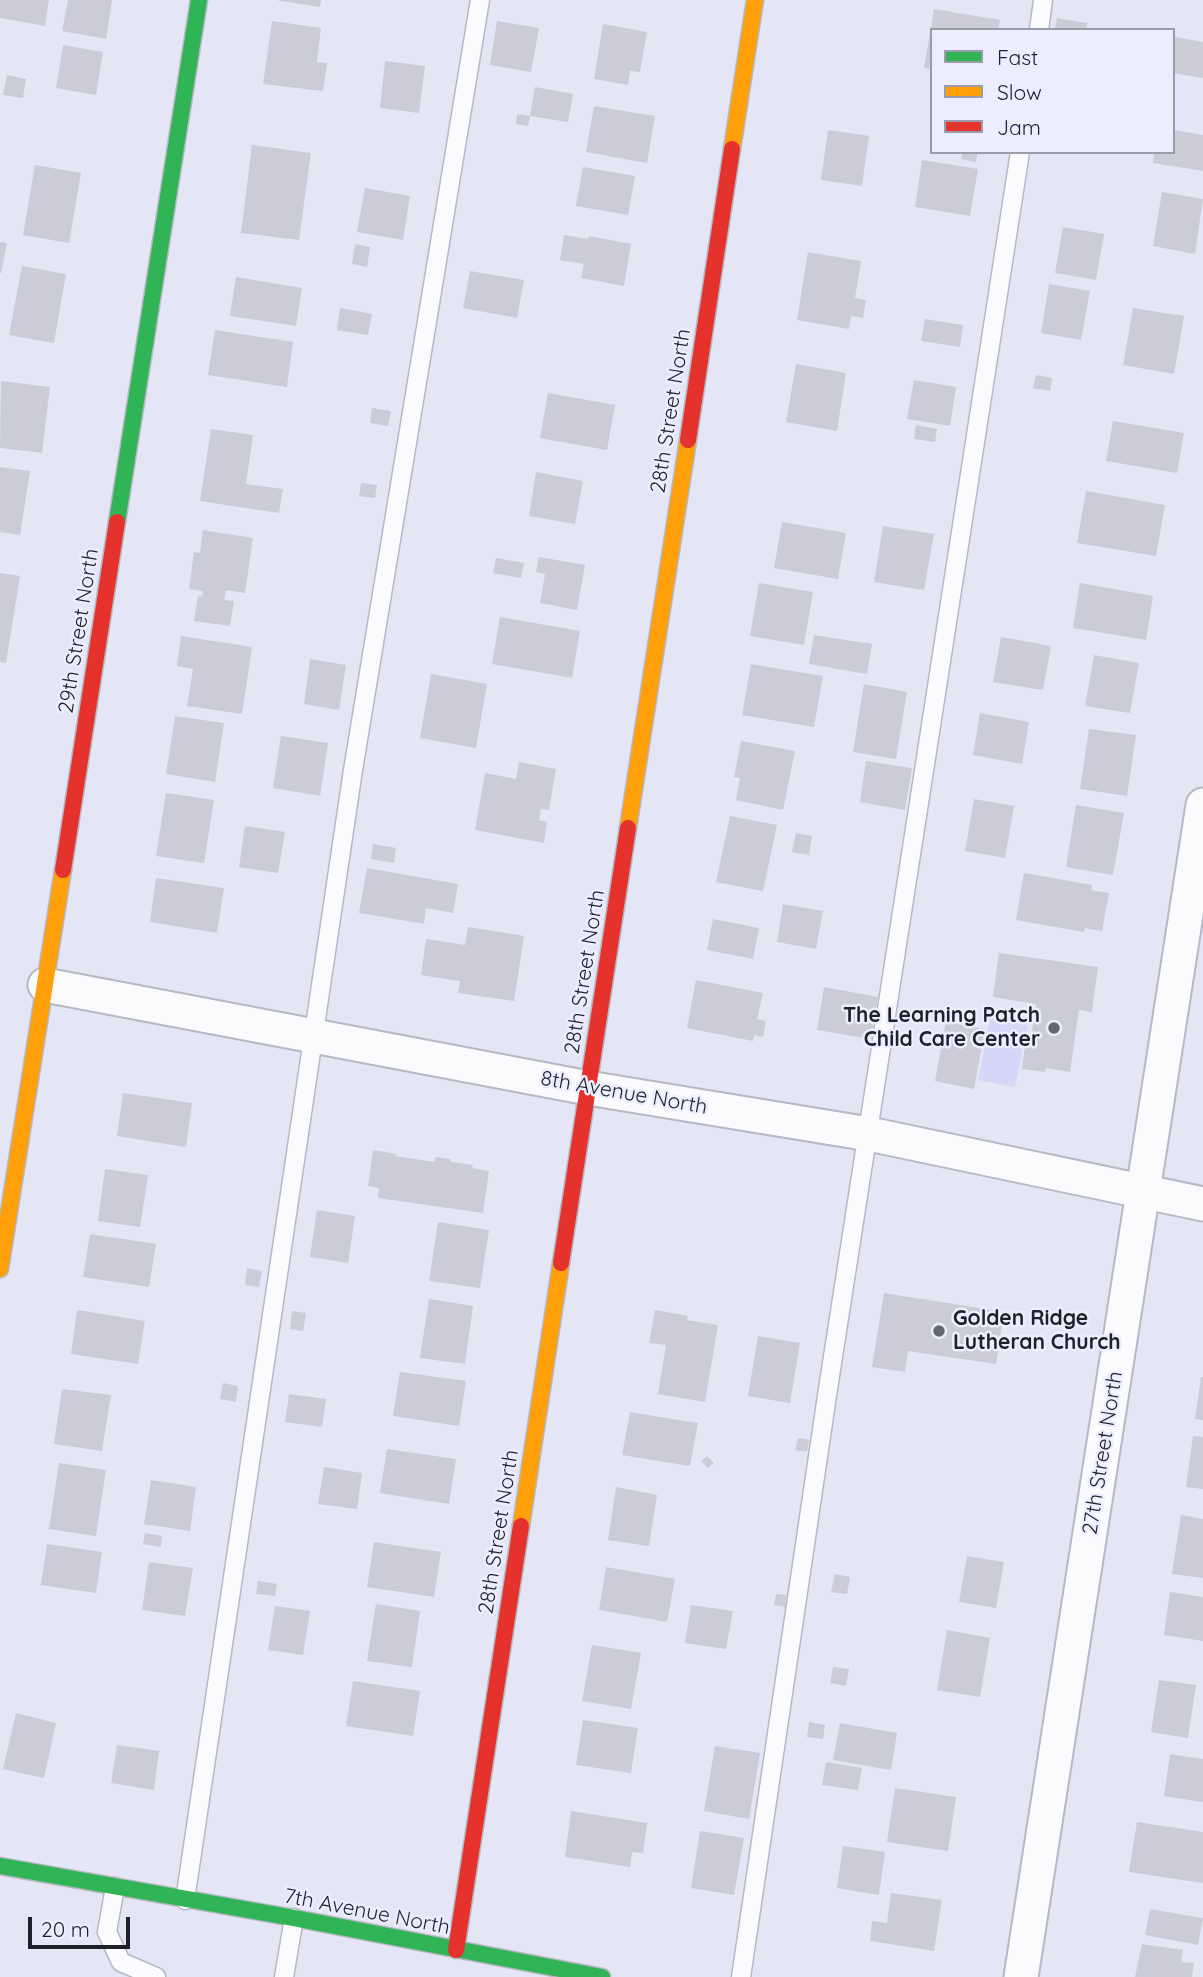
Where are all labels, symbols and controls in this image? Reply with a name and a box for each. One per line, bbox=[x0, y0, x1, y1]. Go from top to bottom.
legend bbox=[930, 28, 1175, 154]
text: Fast bbox=[997, 44, 1038, 70]
text: Slow bbox=[997, 79, 1042, 105]
text: Jam bbox=[997, 114, 1041, 140]
street label: 28th Street North bbox=[646, 327, 696, 495]
street label: 29th Street North bbox=[54, 547, 104, 715]
street label: 28th Street North bbox=[560, 888, 610, 1056]
place label: The Learning Patch Child Care Center bbox=[843, 1003, 1040, 1053]
marker: The Learning Patch Child Care Center bbox=[1046, 1020, 1062, 1036]
street label: 8th Avenue North bbox=[539, 1066, 709, 1120]
place label: Golden Ridge Lutheran Church bbox=[953, 1306, 1121, 1356]
marker: Golden Ridge Lutheran Church bbox=[931, 1323, 947, 1339]
street label: 27th Street North bbox=[1078, 1370, 1128, 1536]
street label: 28th Street North bbox=[474, 1448, 524, 1616]
street label: 7th Avenue North bbox=[282, 1884, 452, 1940]
scale bar bbox=[32, 1904, 133, 1948]
text: 20 m bbox=[41, 1916, 90, 1942]

